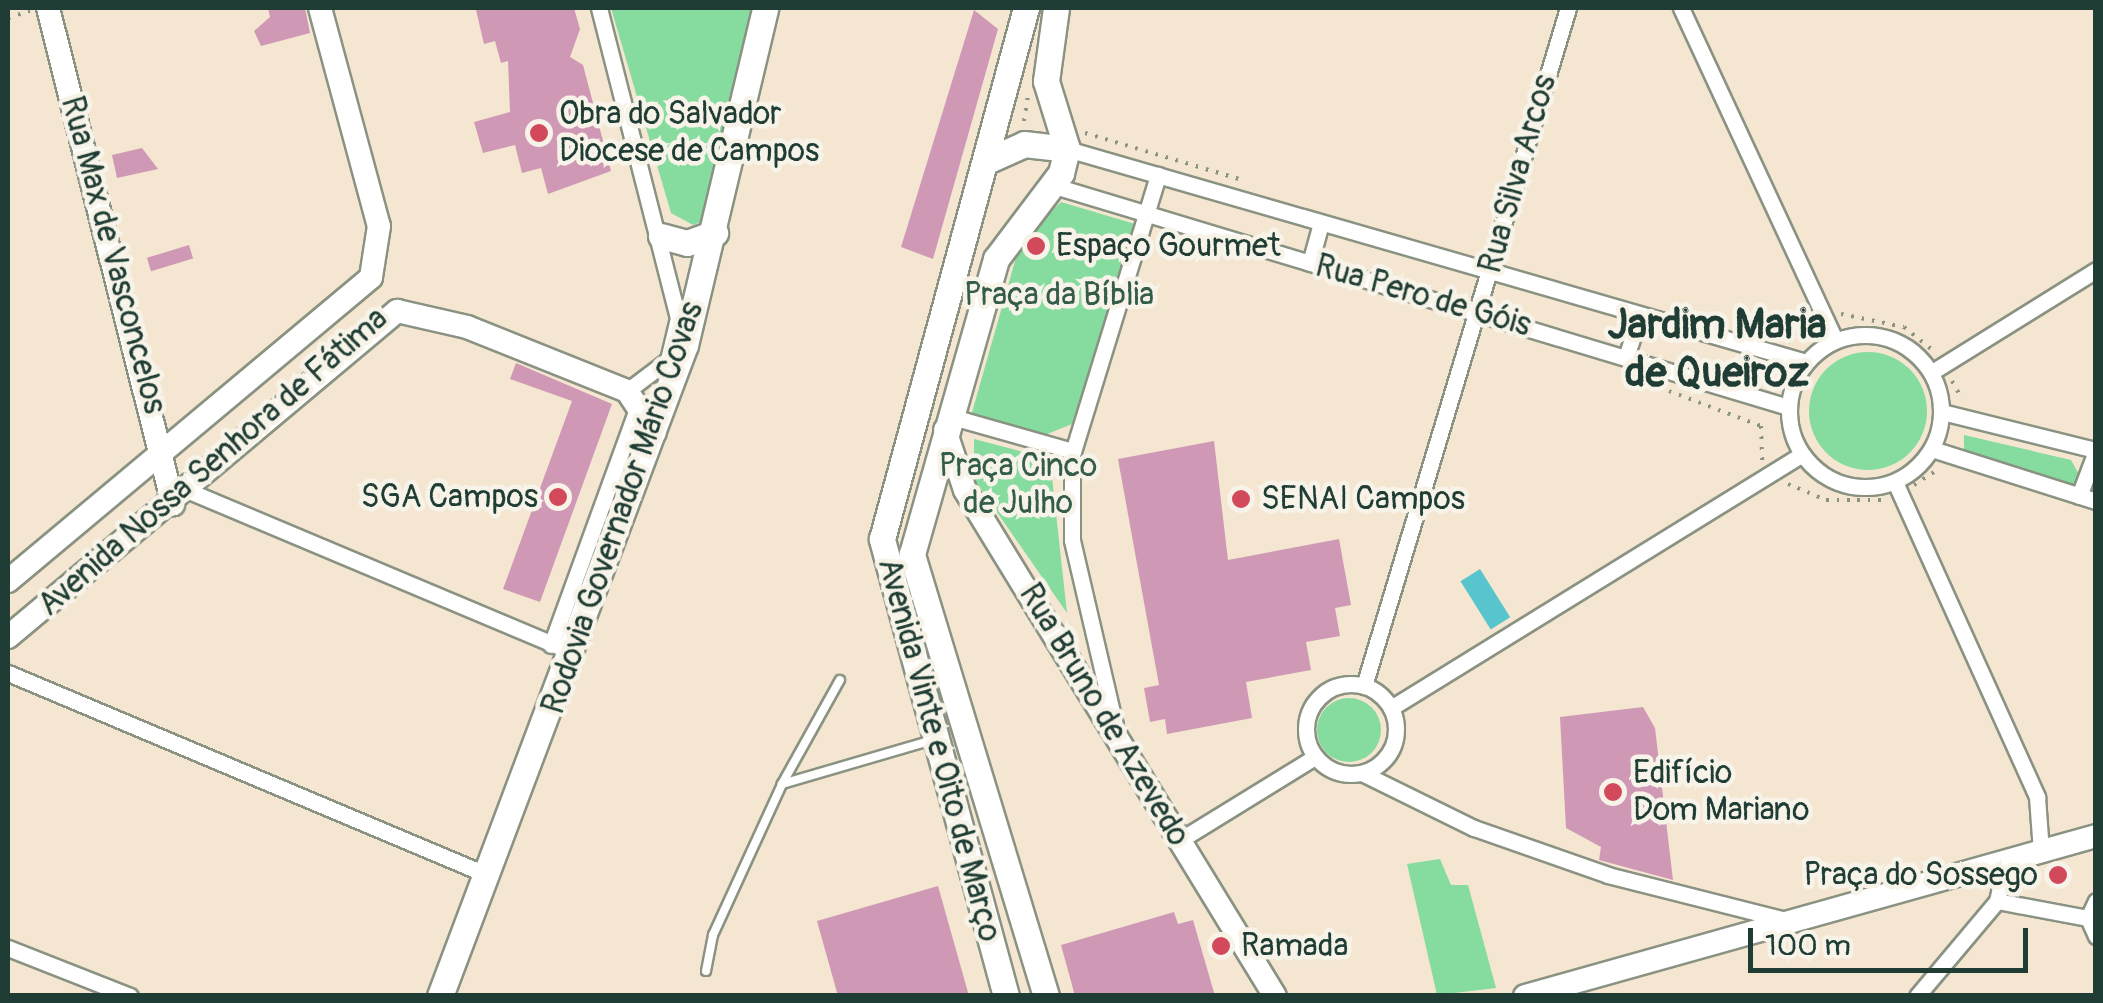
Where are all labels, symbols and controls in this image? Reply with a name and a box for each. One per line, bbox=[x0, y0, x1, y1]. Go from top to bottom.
street label: Rua Silva Arcos bbox=[1471, 70, 1565, 278]
street label: Rua Max de Vasconcelos bbox=[52, 92, 174, 418]
place label: Obra do Salvador Diocese de Campos bbox=[559, 96, 819, 171]
marker: Obra do Salvador Diocese de Campos bbox=[528, 122, 550, 144]
place label: Espaço Gourmet bbox=[1056, 227, 1281, 265]
marker: Espaço Gourmet bbox=[1025, 235, 1047, 257]
street label: Rua Pero de Góis bbox=[1311, 247, 1535, 345]
park label: Praça da Bíblia bbox=[964, 276, 1154, 314]
street label: Rodovia Governador Mário Covas bbox=[534, 297, 712, 719]
street label: Avenida Nossa Senhora de Fátima bbox=[30, 300, 396, 624]
district label: Jardim Maria de Queiroz bbox=[1607, 300, 1827, 398]
park label: Praça Cinco de Julho bbox=[939, 448, 1097, 523]
place label: SGA Campos bbox=[361, 478, 538, 516]
place label: SENAI Campos bbox=[1261, 480, 1465, 518]
marker: SGA Campos bbox=[547, 486, 569, 508]
marker: SENAI Campos bbox=[1230, 488, 1252, 510]
street label: Avenida Vinte e Oito de Março bbox=[869, 554, 1009, 946]
street label: Rua Bruno de Azevedo bbox=[1011, 577, 1197, 853]
place label: Edifício Dom Mariano bbox=[1633, 755, 1810, 830]
marker: Edifício Dom Mariano bbox=[1602, 781, 1624, 803]
place label: Praça do Sossego bbox=[1804, 856, 2038, 894]
marker: Praça do Sossego bbox=[2047, 864, 2069, 886]
scale bar bbox=[1753, 908, 2033, 970]
place label: Ramada bbox=[1241, 927, 1348, 965]
text: 100 m bbox=[1765, 927, 1851, 964]
marker: Ramada bbox=[1210, 935, 1232, 957]

